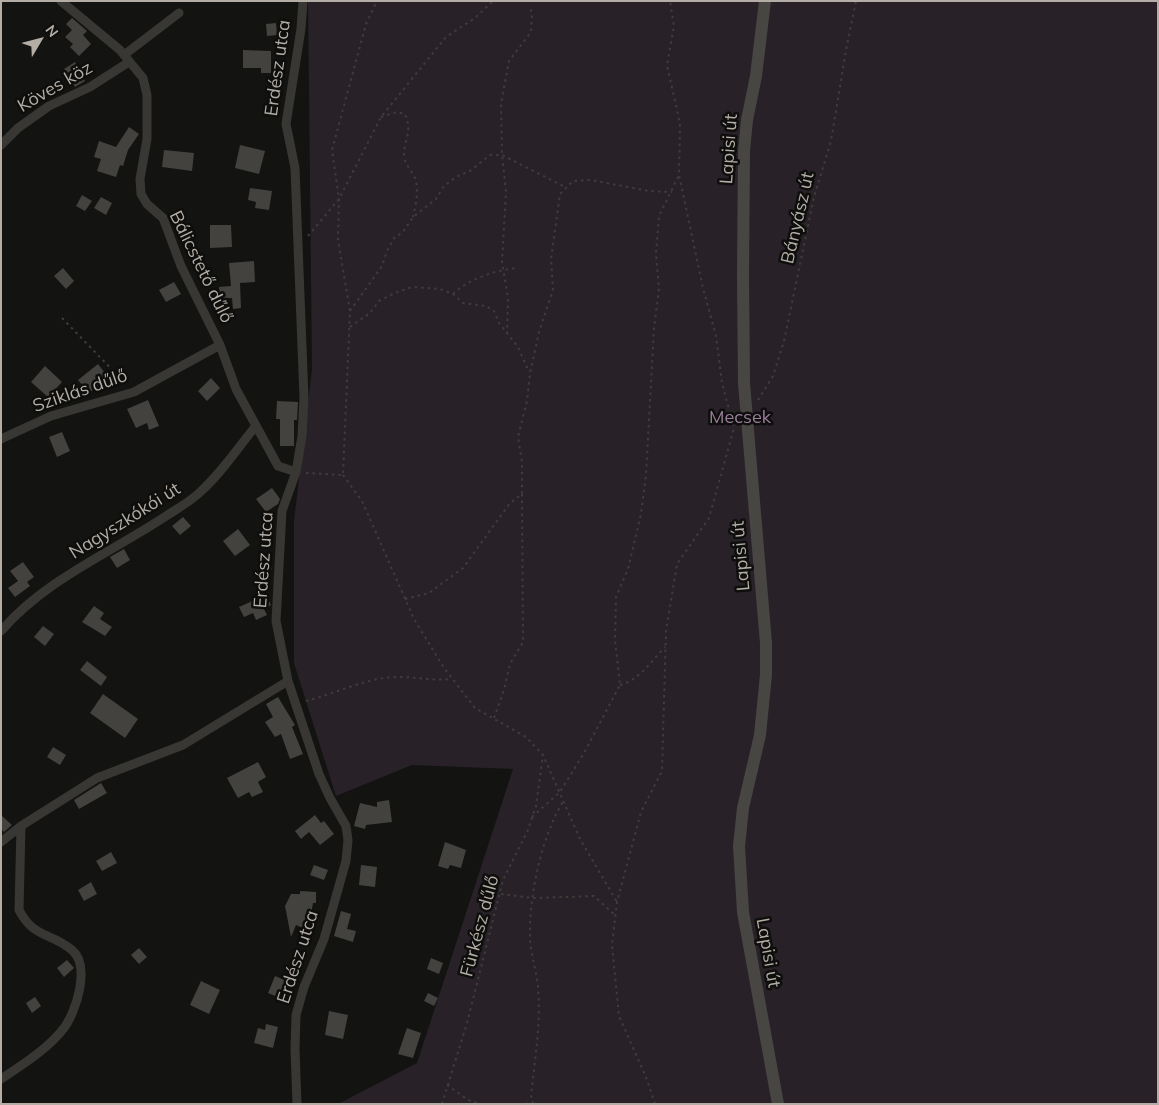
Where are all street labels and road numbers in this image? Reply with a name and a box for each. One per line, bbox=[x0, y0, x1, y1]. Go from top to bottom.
street label: Erdész utca bbox=[261, 19, 295, 117]
street label: Köves köz bbox=[14, 57, 96, 117]
street label: Lapisi út bbox=[716, 113, 742, 185]
street label: Bányász út bbox=[777, 170, 819, 266]
street label: Bálicstető dűlő bbox=[164, 207, 238, 327]
street label: Sziklás dűlő bbox=[30, 365, 130, 417]
street label: Nagyszkókói út bbox=[65, 478, 185, 564]
street label: Erdész utca bbox=[250, 511, 278, 609]
street label: Lapisi út bbox=[727, 520, 755, 592]
street label: Fürkész dűlő bbox=[456, 873, 504, 979]
street label: Erdész utca bbox=[273, 908, 323, 1006]
street label: Lapisi út bbox=[751, 917, 785, 989]

